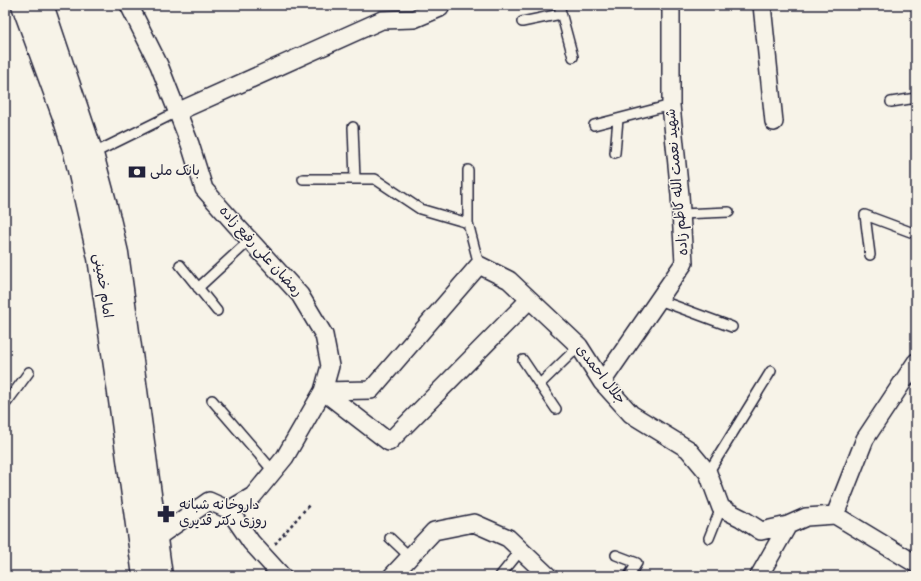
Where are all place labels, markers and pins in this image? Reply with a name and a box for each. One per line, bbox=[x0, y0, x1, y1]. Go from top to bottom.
bank icon: بانک ملی bbox=[127, 162, 147, 182]
place label: بانک ملی bbox=[150, 162, 200, 182]
place label: داروخانه شبانه روزی دکتر قدیری bbox=[179, 496, 267, 532]
pharmacy icon: داروخانه شبانه روزی دکتر قدیری bbox=[156, 504, 176, 524]

